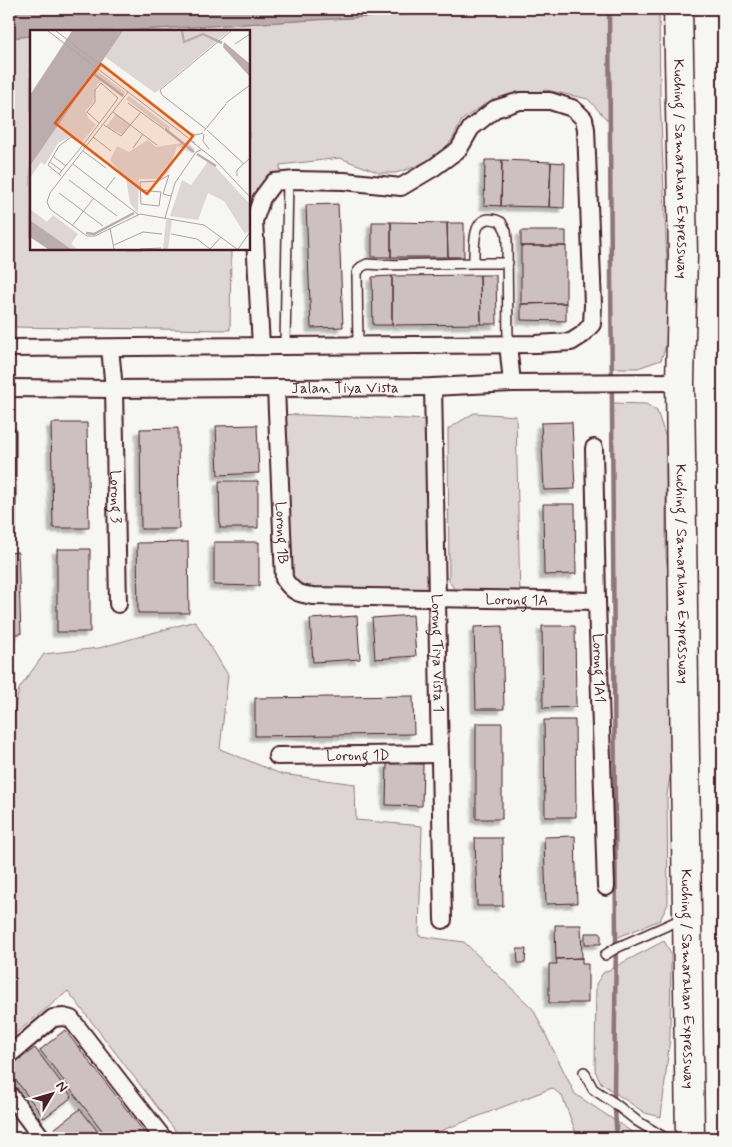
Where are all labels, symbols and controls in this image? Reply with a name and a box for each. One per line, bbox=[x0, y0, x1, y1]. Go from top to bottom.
inset map bbox=[30, 30, 250, 250]
street label: Kuching / Samarahan Expressway bbox=[668, 59, 692, 279]
street label: Jalan Tiya Vista bbox=[291, 378, 399, 399]
street label: Kuching / Samarahan Expressway bbox=[670, 464, 693, 684]
street label: Lorong 3 bbox=[104, 470, 126, 524]
street label: Lorong 1B bbox=[270, 501, 292, 565]
street label: Lorong 1A bbox=[485, 590, 548, 612]
street label: Lorong Tiya Vista 1 bbox=[426, 594, 448, 712]
street label: Lorong 1A1 bbox=[587, 633, 609, 703]
street label: Lorong 1D bbox=[326, 746, 390, 767]
street label: Kuching / Samarahan Expressway bbox=[675, 869, 698, 1089]
north arrow bbox=[28, 1070, 78, 1120]
text: N bbox=[51, 1077, 71, 1096]

